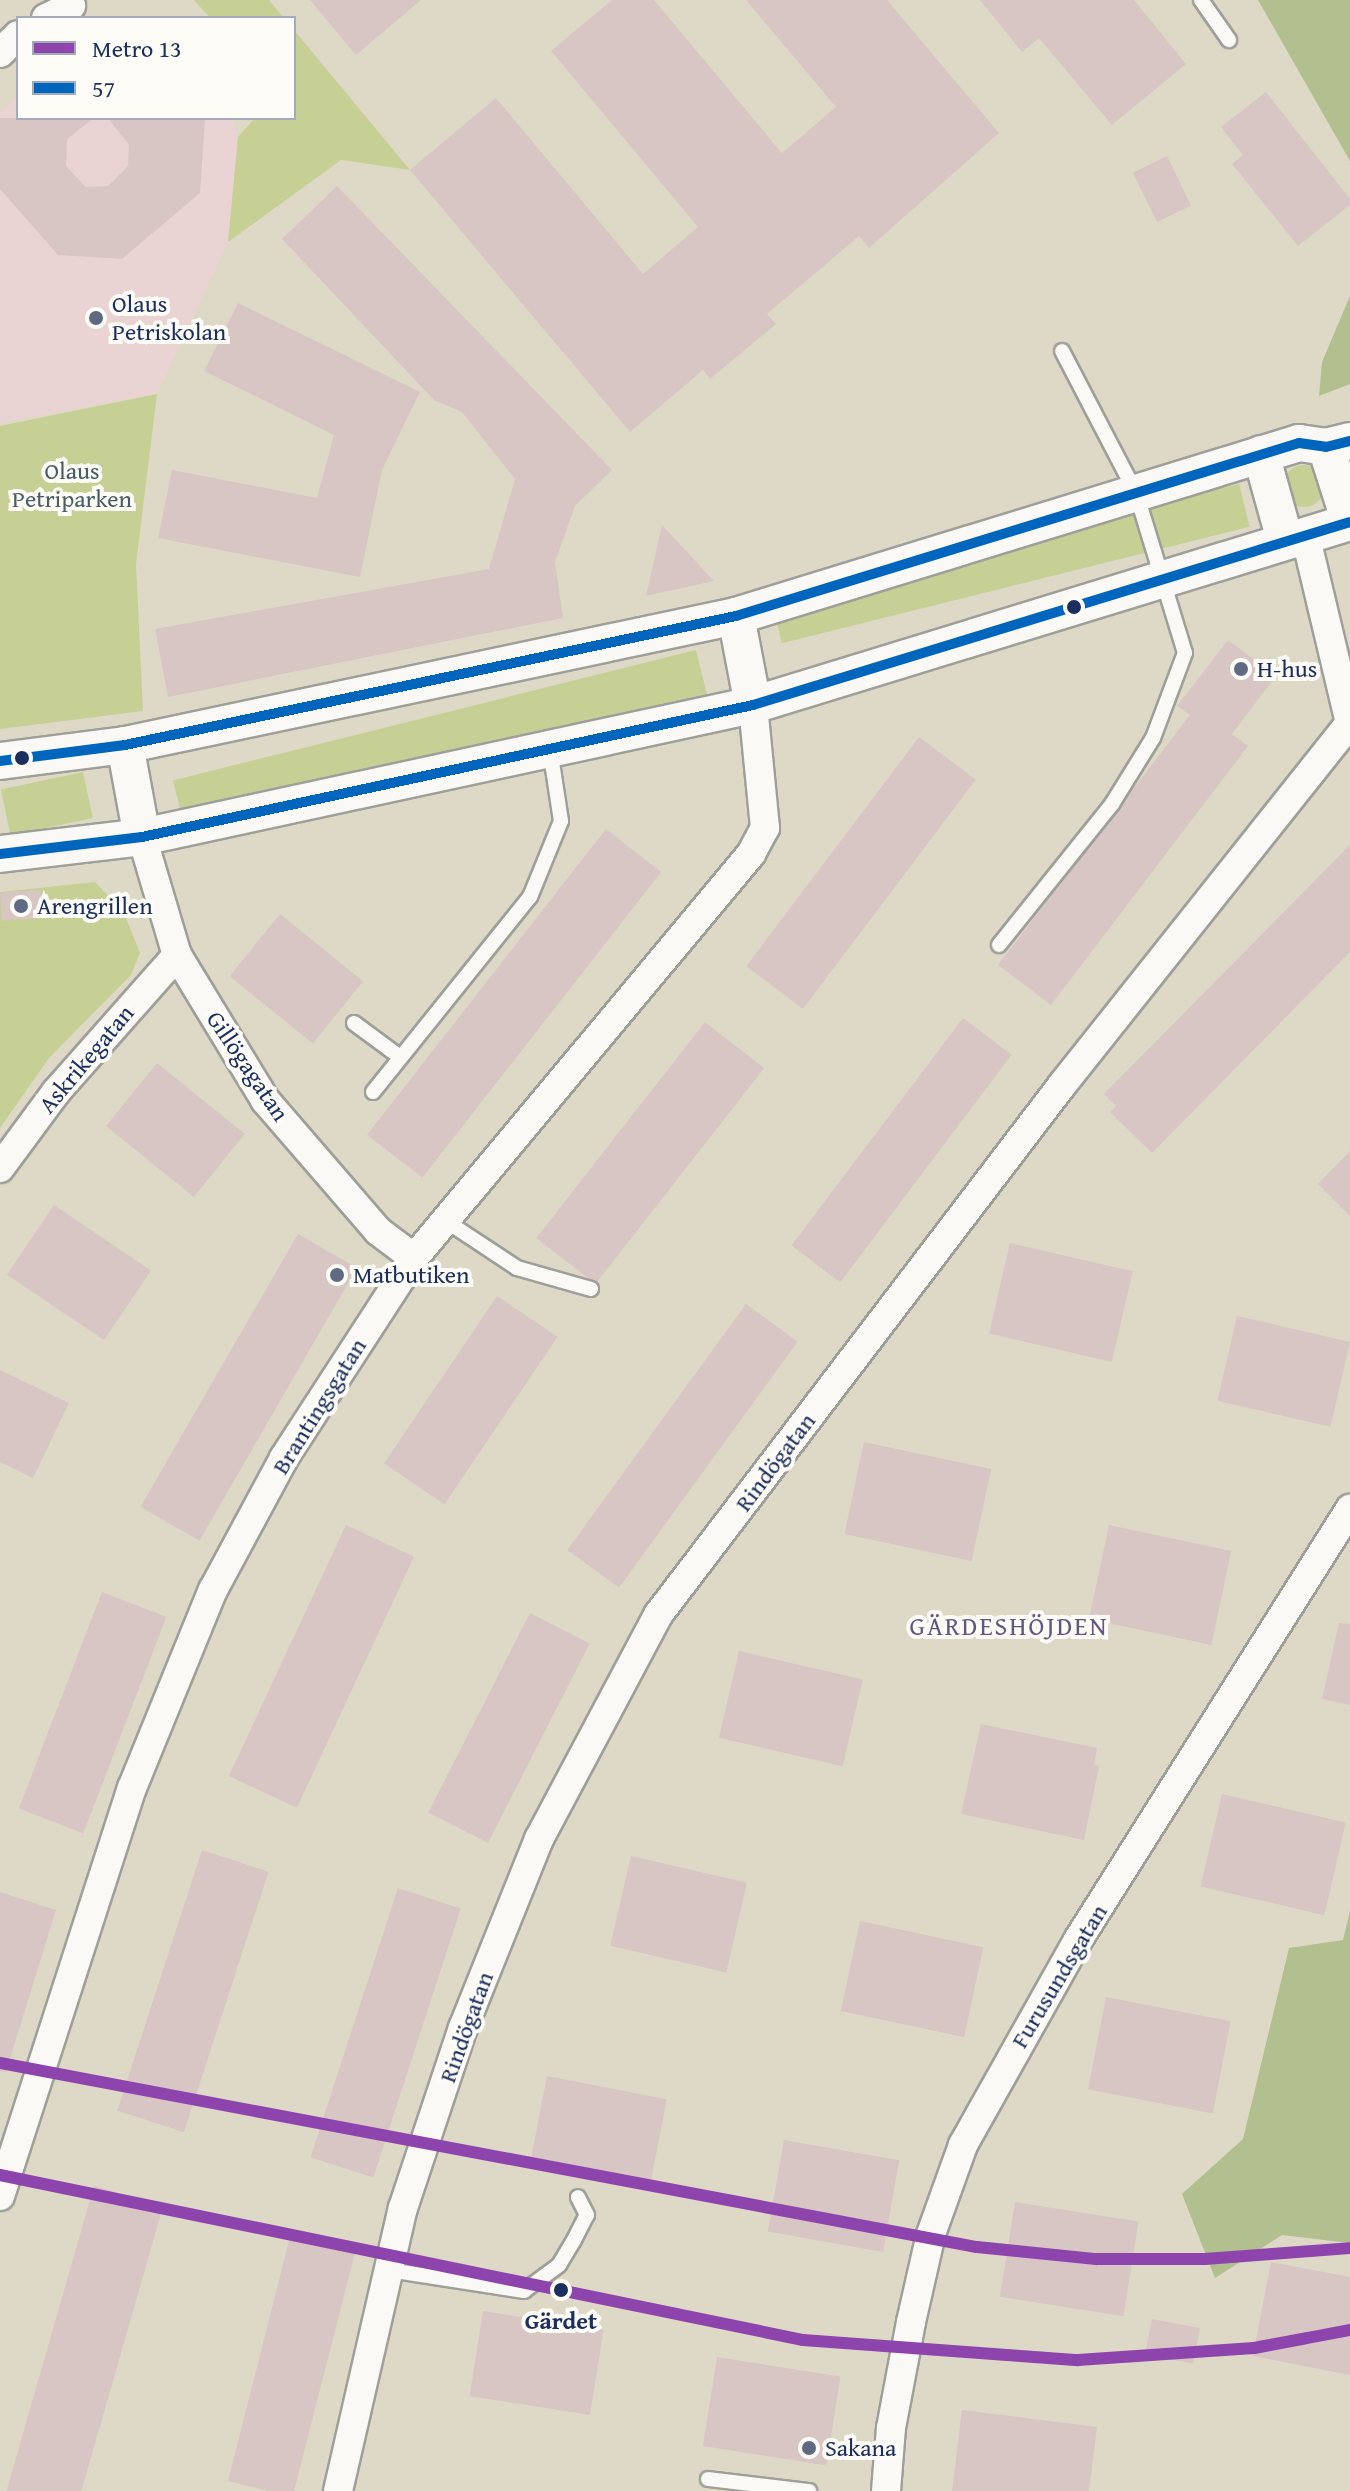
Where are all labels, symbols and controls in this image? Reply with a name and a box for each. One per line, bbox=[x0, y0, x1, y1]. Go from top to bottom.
legend bbox=[16, 16, 296, 120]
text: Metro 13 bbox=[92, 31, 182, 66]
text: 57 bbox=[92, 71, 115, 106]
place label: Olaus Petriskolan bbox=[112, 290, 226, 346]
marker: Olaus Petriskolan bbox=[87, 309, 105, 327]
park label: Olaus Petriparken bbox=[12, 457, 132, 513]
unlabelled marker bbox=[1066, 599, 1082, 615]
place label: H-hus bbox=[1257, 655, 1317, 683]
marker: H-hus bbox=[1232, 660, 1250, 678]
unlabelled marker bbox=[14, 750, 30, 766]
place label: Arengrillen bbox=[37, 892, 153, 920]
marker: Arengrillen bbox=[12, 897, 30, 915]
street label: Askrikegatan bbox=[32, 999, 140, 1119]
street label: Gillögagatan bbox=[201, 1006, 295, 1126]
place label: Matbutiken bbox=[353, 1261, 470, 1289]
marker: Matbutiken bbox=[328, 1266, 346, 1284]
street label: Brantingsgatan bbox=[266, 1333, 372, 1479]
street label: Rindögatan bbox=[729, 1407, 821, 1517]
district label: GÄRDESHÖJDEN bbox=[910, 1610, 1108, 1642]
street label: Furusundsgatan bbox=[1005, 1899, 1113, 2053]
street label: Rindögatan bbox=[433, 1968, 499, 2086]
marker: Gärdet bbox=[548, 2277, 574, 2303]
place label: Gärdet bbox=[525, 2307, 597, 2335]
place label: Sakana bbox=[825, 2434, 896, 2462]
marker: Sakana bbox=[800, 2439, 818, 2457]

